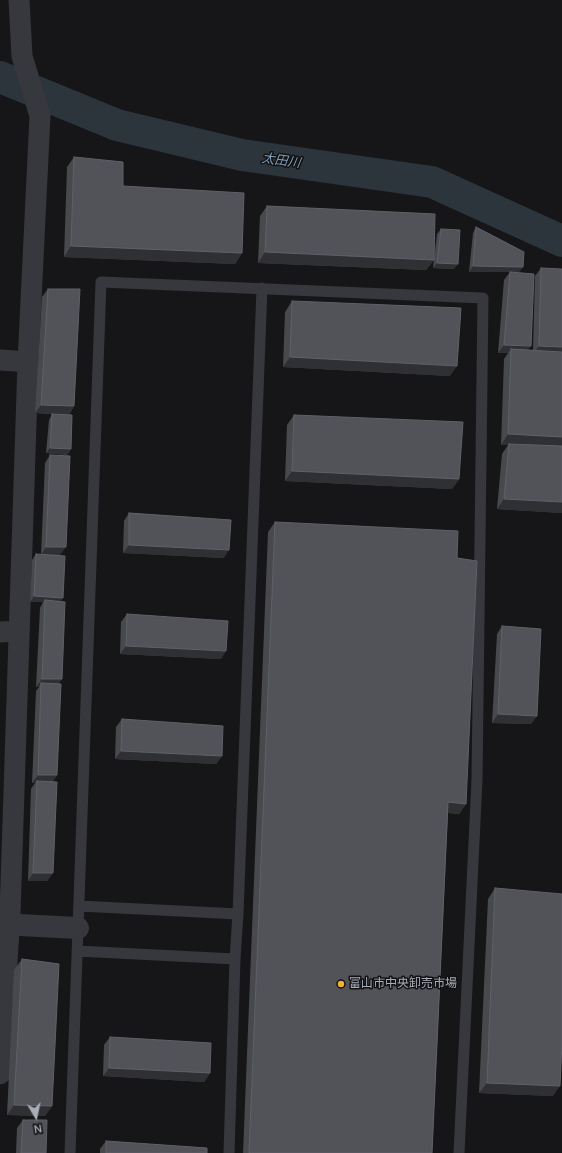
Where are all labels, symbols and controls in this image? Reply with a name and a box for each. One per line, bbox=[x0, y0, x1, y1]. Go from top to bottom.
water label: 太田川 bbox=[261, 151, 301, 171]
place label: 富山市中央卸売市場 bbox=[349, 977, 457, 991]
marker: 富山市中央卸売市場 bbox=[336, 979, 346, 989]
north arrow bbox=[16, 1097, 56, 1137]
text: N bbox=[33, 1121, 43, 1137]

